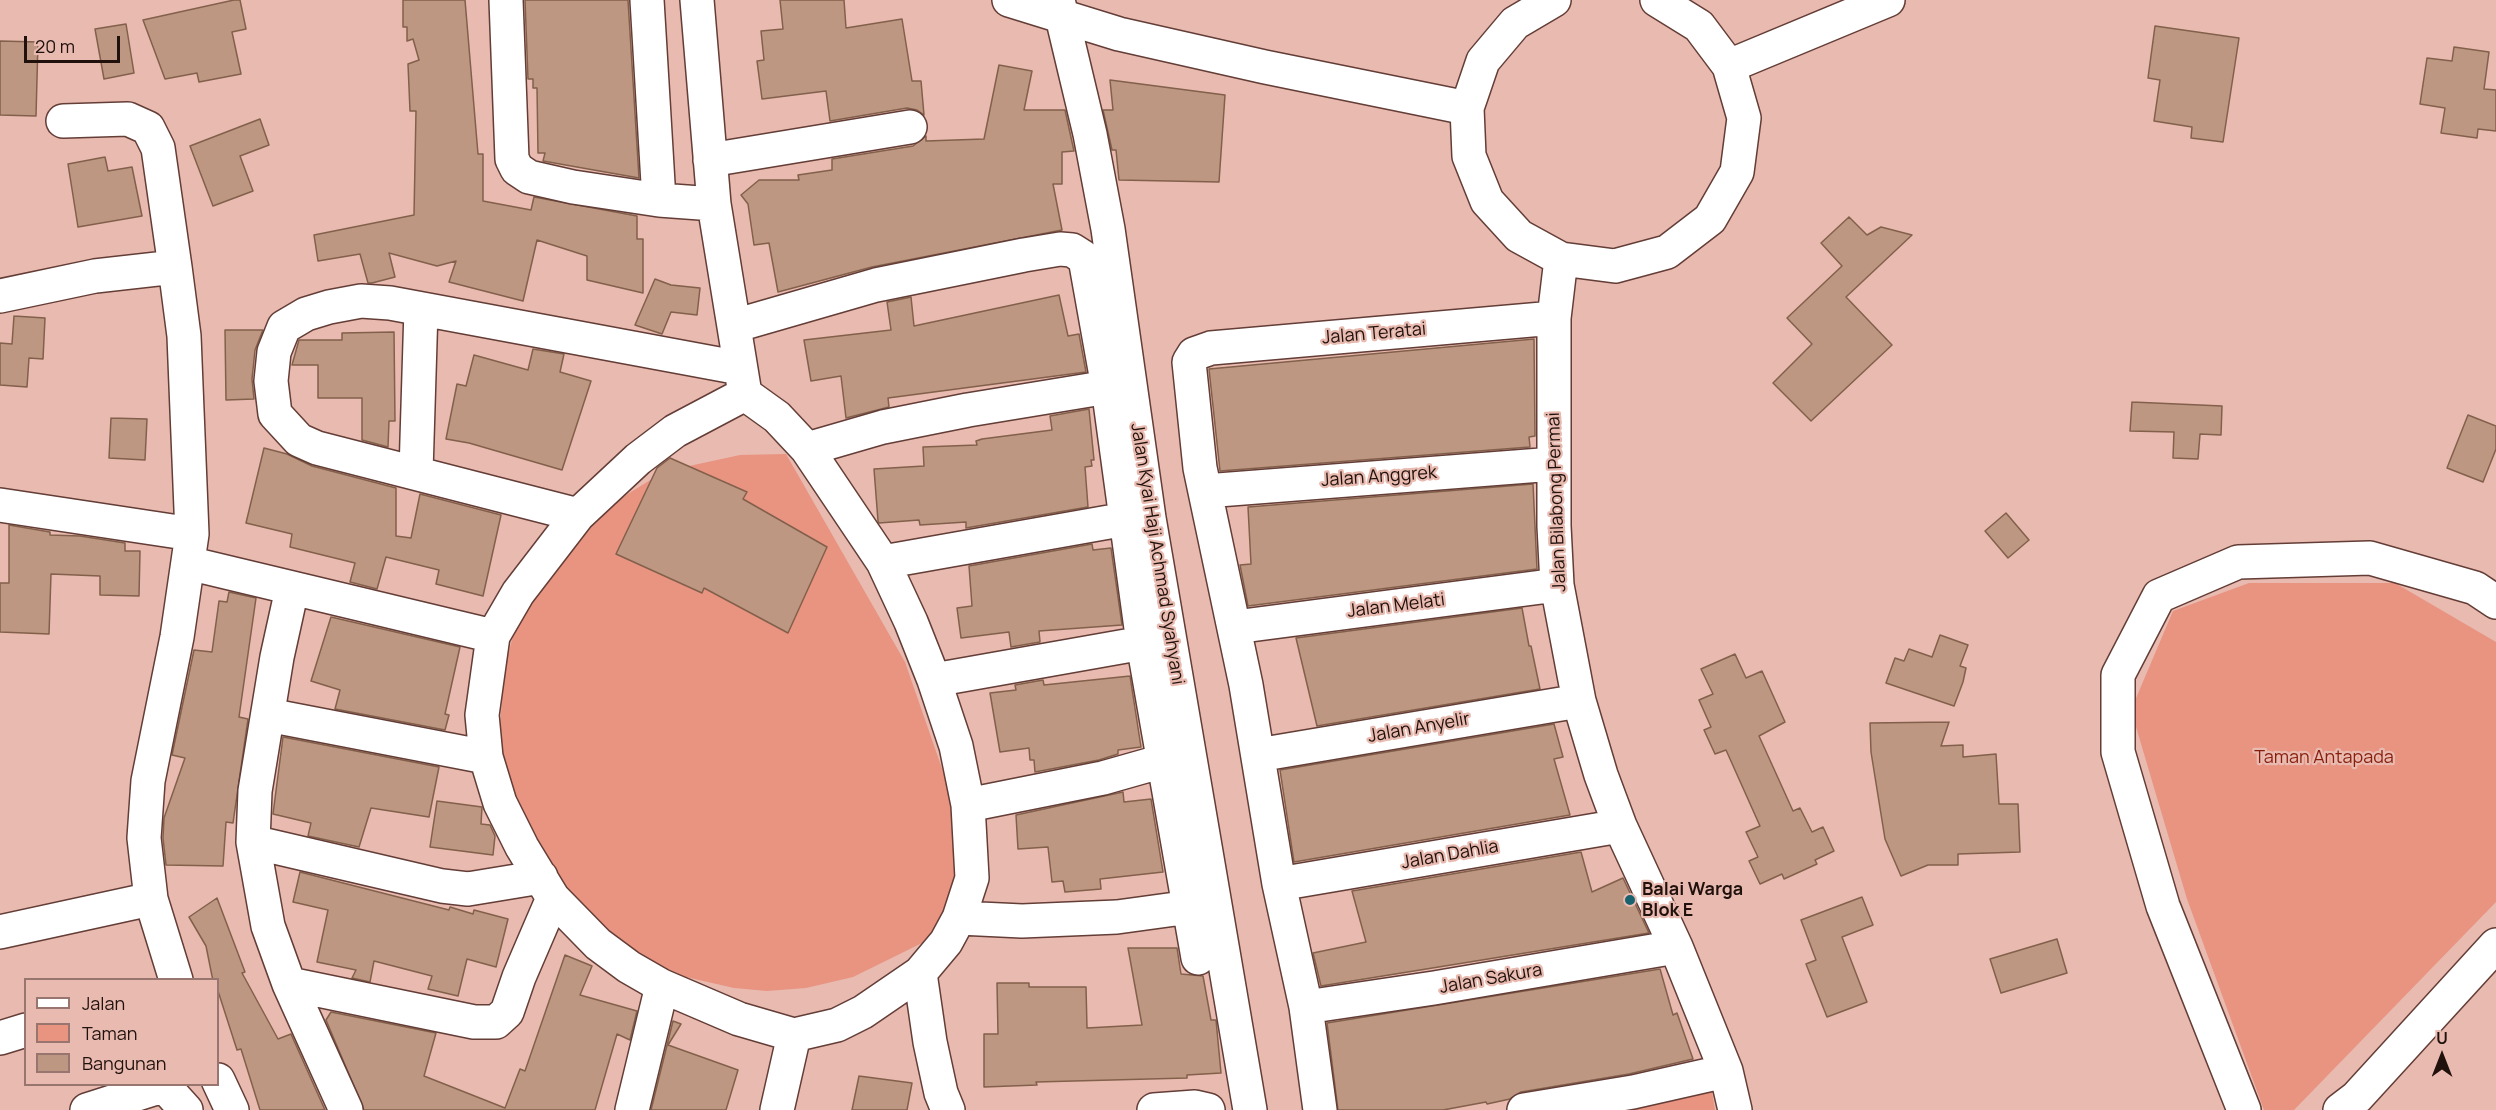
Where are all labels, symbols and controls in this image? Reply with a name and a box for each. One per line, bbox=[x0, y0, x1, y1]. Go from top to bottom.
scale bar bbox=[27, 24, 123, 62]
text: 20 m bbox=[35, 34, 75, 58]
street label: Jalan Teratai bbox=[1321, 319, 1427, 349]
street label: Jalan Bilabong Permai bbox=[1543, 412, 1571, 592]
street label: Jalan Kyai Haji Achmad Syahyani bbox=[1126, 422, 1188, 686]
street label: Jalan Anggrek bbox=[1320, 462, 1438, 492]
street label: Jalan Melati bbox=[1346, 589, 1446, 623]
street label: Jalan Anyelir bbox=[1366, 708, 1472, 748]
park label: Taman Antapada bbox=[2254, 747, 2394, 769]
street label: Jalan Dahlia bbox=[1400, 836, 1500, 874]
place label: Balai Warga Blok E bbox=[1642, 879, 1743, 922]
marker: Balai Warga Blok E bbox=[1623, 893, 1637, 907]
street label: Jalan Sakura bbox=[1438, 959, 1544, 999]
legend bbox=[24, 978, 219, 1086]
text: Jalan bbox=[82, 991, 125, 1015]
text: Taman bbox=[82, 1021, 137, 1045]
north arrow bbox=[2412, 1026, 2472, 1086]
text: U bbox=[2436, 1027, 2448, 1049]
text: Bangunan bbox=[82, 1051, 166, 1075]

